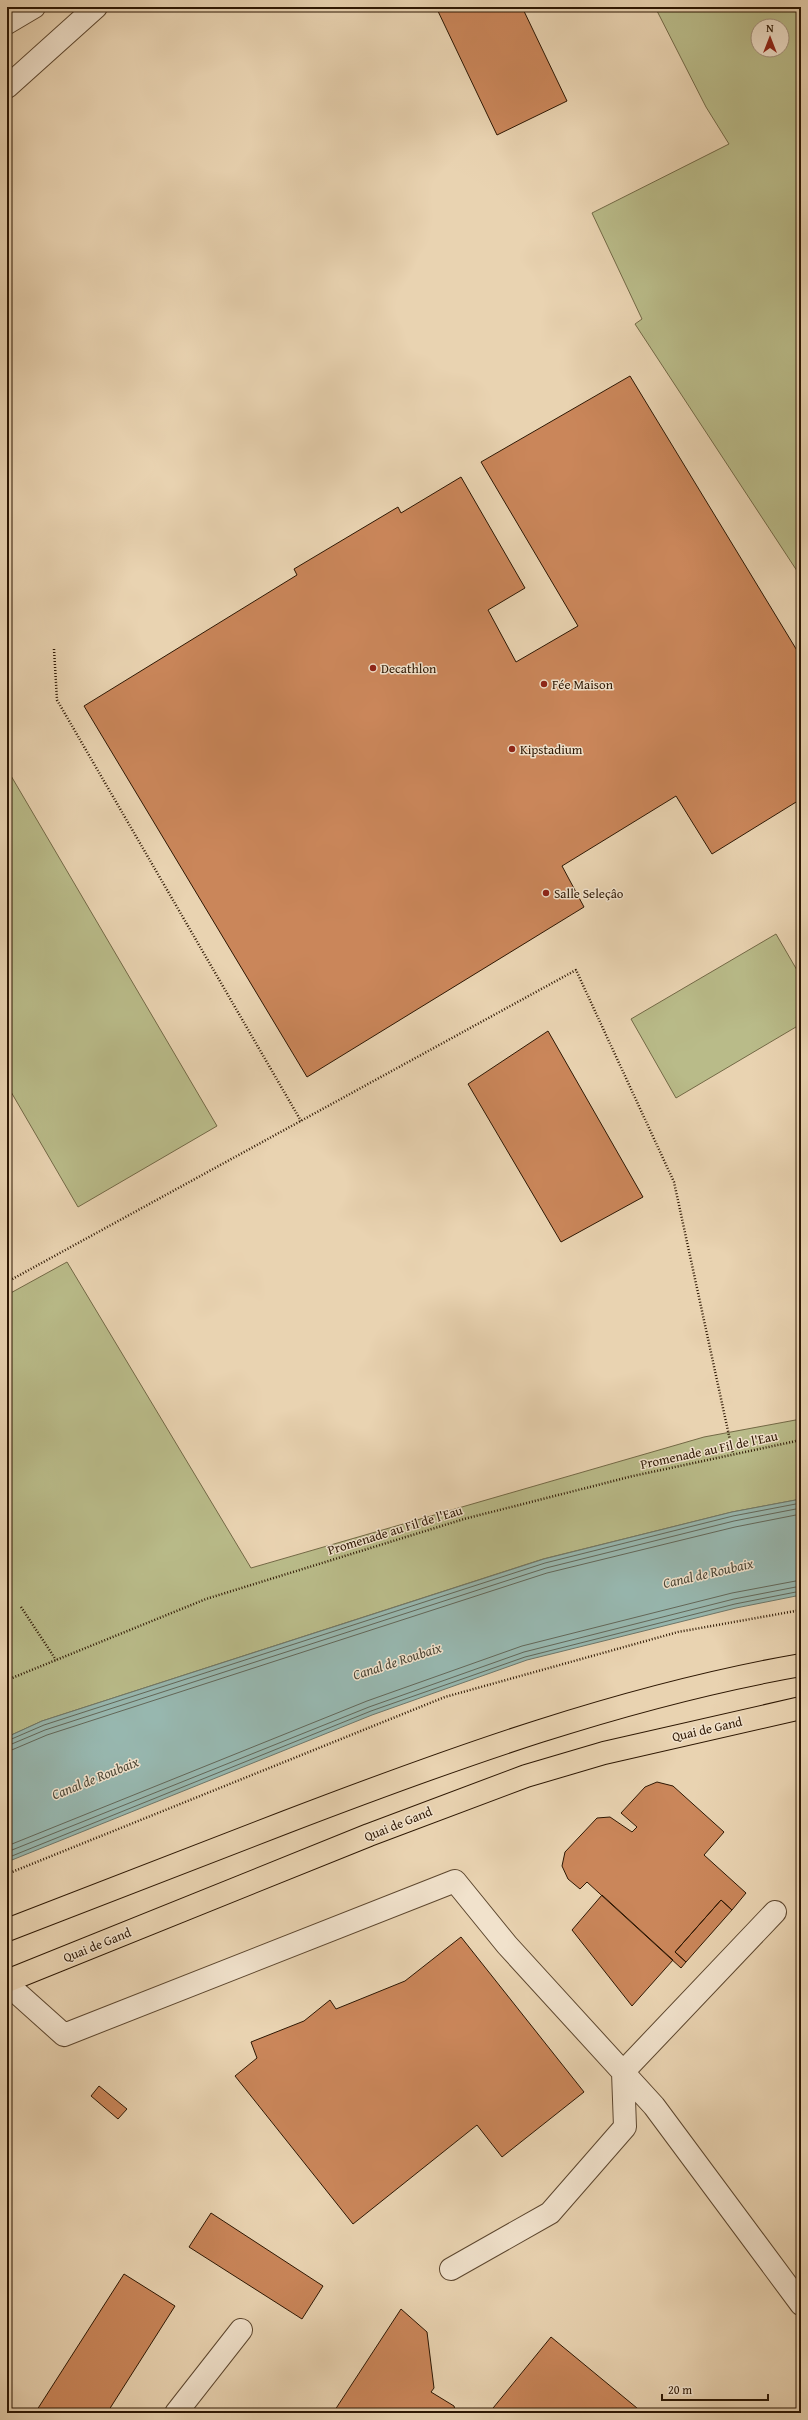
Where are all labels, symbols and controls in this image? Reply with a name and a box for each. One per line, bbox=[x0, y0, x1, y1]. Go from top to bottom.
north arrow bbox=[750, 18, 790, 58]
text: N bbox=[766, 20, 774, 36]
place label: Decathlon bbox=[381, 659, 437, 678]
marker: Decathlon bbox=[368, 663, 378, 673]
place label: Fée Maison bbox=[552, 675, 614, 694]
marker: Fée Maison bbox=[539, 679, 549, 689]
place label: Kipstadium bbox=[520, 740, 583, 759]
marker: Kipstadium bbox=[507, 744, 517, 754]
place label: Salle Seleçâo bbox=[554, 884, 624, 903]
marker: Salle Seleçâo bbox=[541, 888, 551, 898]
street label: Promenade au Fil de l'Eau bbox=[639, 1426, 779, 1474]
street label: Promenade au Fil de l'Eau bbox=[325, 1500, 465, 1560]
water label: Canal de Roubaix bbox=[661, 1553, 756, 1593]
water label: Canal de Roubaix bbox=[350, 1637, 445, 1685]
street label: Quai de Gand bbox=[670, 1712, 744, 1746]
water label: Canal de Roubaix bbox=[49, 1751, 142, 1804]
street label: Quai de Gand bbox=[361, 1802, 435, 1846]
street label: Quai de Gand bbox=[60, 1923, 134, 1967]
scale bar bbox=[662, 2376, 768, 2402]
text: 20 m bbox=[668, 2381, 692, 2398]

